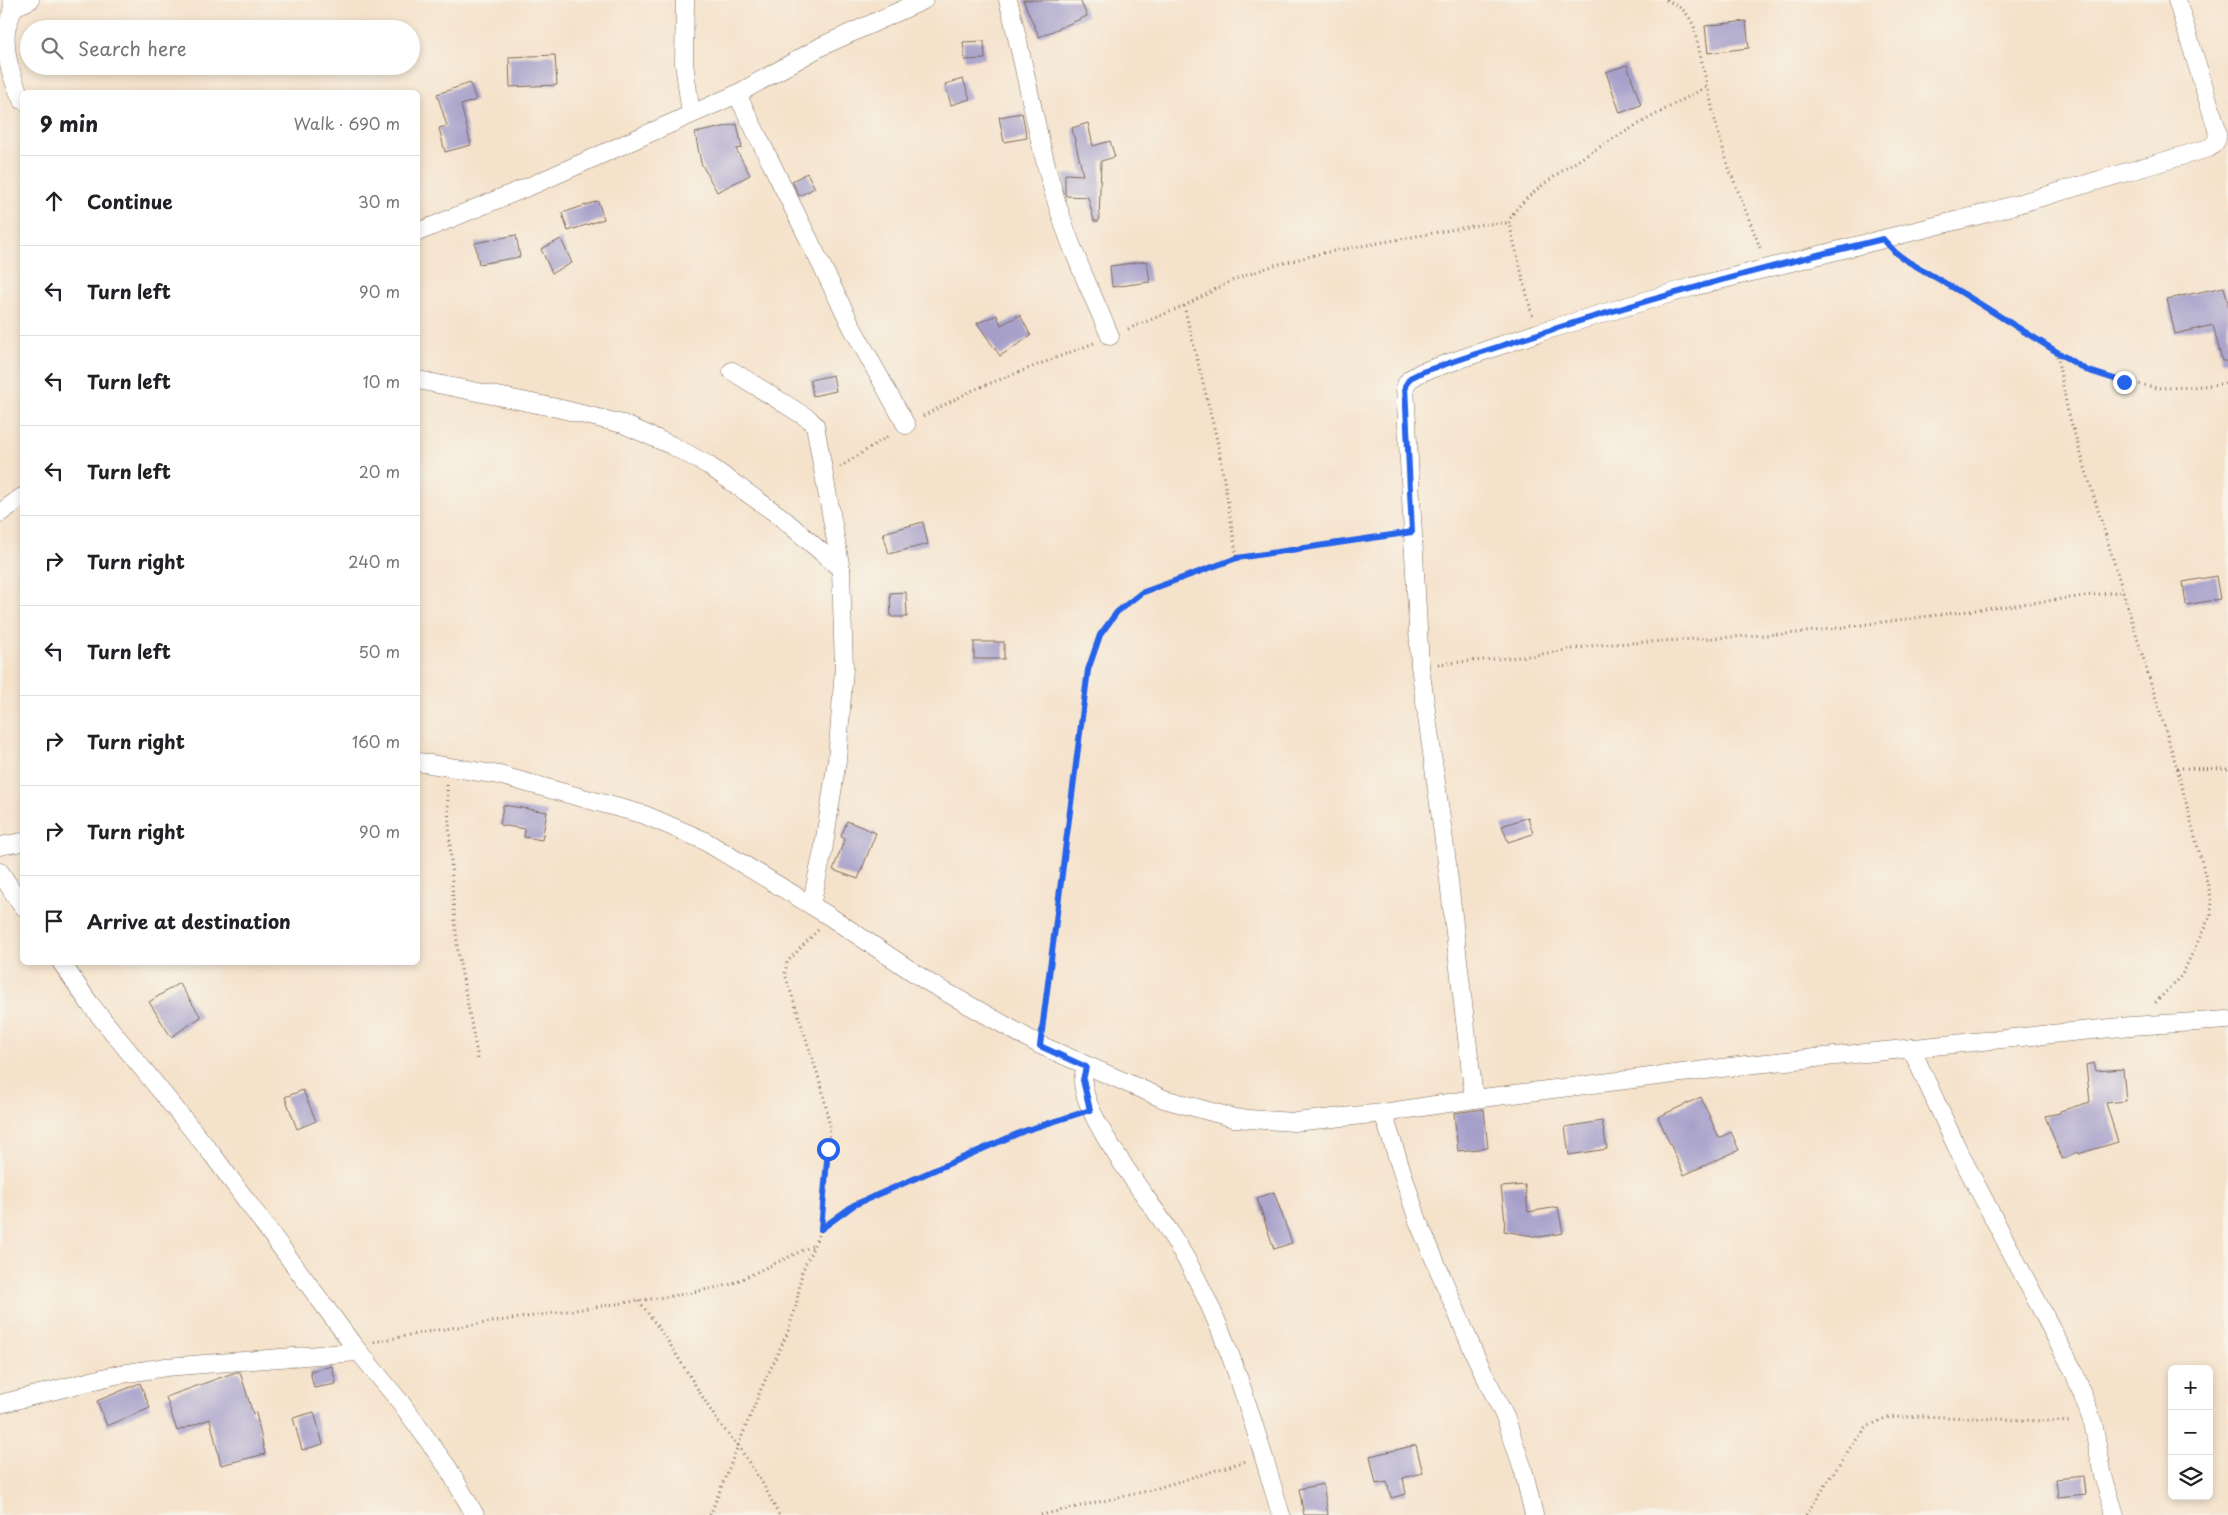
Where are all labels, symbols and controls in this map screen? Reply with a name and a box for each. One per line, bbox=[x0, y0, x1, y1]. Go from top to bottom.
search box bbox=[20, 20, 420, 75]
icon: search bbox=[38, 34, 66, 62]
text: Search here bbox=[78, 34, 187, 62]
text: 9 min bbox=[40, 107, 98, 139]
text: Walk · 690 m bbox=[294, 111, 400, 135]
icon: ahead bbox=[40, 187, 68, 215]
text: Continue bbox=[87, 187, 173, 215]
text: 30 m bbox=[358, 189, 400, 213]
icon: left bbox=[40, 277, 68, 305]
text: Turn left bbox=[87, 277, 171, 305]
text: 90 m bbox=[359, 279, 400, 303]
icon: left bbox=[40, 367, 68, 395]
text: Turn left bbox=[87, 367, 171, 395]
text: 10 m bbox=[363, 369, 400, 393]
route end bbox=[2113, 371, 2136, 394]
icon: left bbox=[40, 457, 68, 485]
text: Turn left bbox=[87, 457, 171, 485]
text: 20 m bbox=[359, 459, 400, 483]
icon: right bbox=[40, 547, 68, 575]
text: Turn right bbox=[87, 547, 185, 575]
text: 240 m bbox=[348, 549, 400, 573]
icon: left bbox=[40, 637, 68, 665]
text: Turn left bbox=[87, 637, 171, 665]
text: 50 m bbox=[359, 639, 400, 663]
icon: right bbox=[40, 727, 68, 755]
text: Turn right bbox=[87, 727, 185, 755]
text: 160 m bbox=[352, 729, 400, 753]
icon: right bbox=[40, 817, 68, 845]
text: Turn right bbox=[87, 817, 185, 845]
text: 90 m bbox=[359, 819, 400, 843]
icon: arrive bbox=[40, 907, 68, 935]
text: Arrive at destination bbox=[87, 907, 291, 935]
route start bbox=[817, 1138, 840, 1161]
map controls bbox=[2168, 1365, 2213, 1500]
button: + bbox=[2168, 1365, 2213, 1410]
button: − bbox=[2168, 1410, 2213, 1455]
button: layers bbox=[2168, 1455, 2213, 1500]

